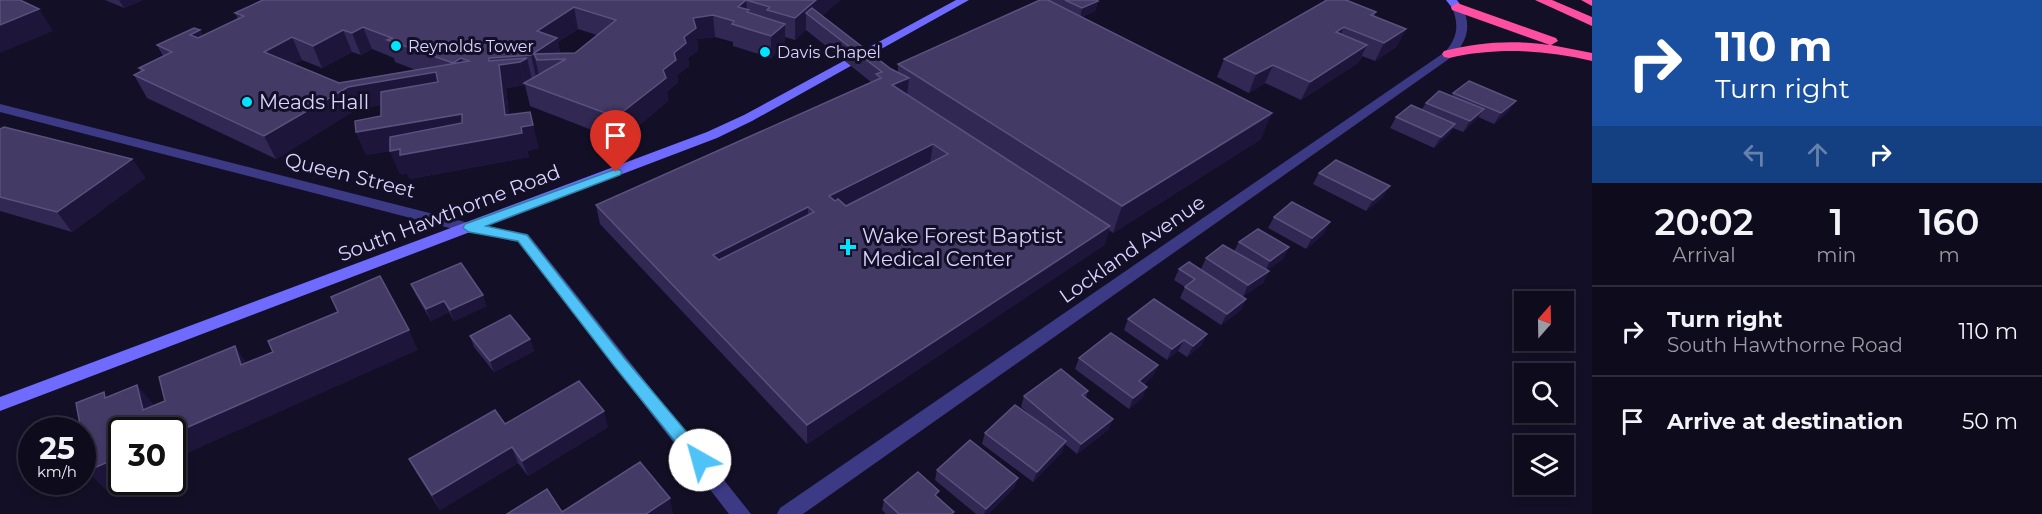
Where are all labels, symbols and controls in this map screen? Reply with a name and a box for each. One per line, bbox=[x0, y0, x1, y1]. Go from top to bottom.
text: 110 m bbox=[1715, 20, 1832, 72]
icon: right bbox=[1616, 24, 1694, 102]
place label: Reynolds Tower bbox=[408, 37, 534, 56]
marker: Reynolds Tower bbox=[389, 39, 403, 53]
place label: Davis Chapel bbox=[777, 43, 881, 62]
marker: Davis Chapel bbox=[758, 45, 772, 59]
text: Turn right bbox=[1715, 72, 1850, 105]
place label: Meads Hall bbox=[259, 90, 369, 114]
marker: Meads Hall bbox=[240, 95, 254, 109]
pin bbox=[590, 110, 641, 172]
icon: arrive bbox=[599, 119, 632, 152]
icon: left bbox=[1738, 138, 1771, 171]
icon: ahead bbox=[1801, 138, 1834, 171]
icon: right bbox=[1864, 138, 1897, 171]
street label: Queen Street bbox=[282, 147, 418, 203]
street label: South Hawthorne Road bbox=[335, 160, 563, 266]
street label: Lockland Avenue bbox=[1055, 190, 1209, 308]
text: 20:02 bbox=[1655, 200, 1754, 244]
text: 1 bbox=[1829, 200, 1843, 244]
text: 160 bbox=[1919, 200, 1979, 244]
place label: Wake Forest Baptist Medical Center bbox=[862, 224, 1063, 271]
marker: Wake Forest Baptist Medical Center bbox=[839, 238, 857, 256]
text: Arrival bbox=[1673, 243, 1736, 267]
text: min bbox=[1816, 243, 1856, 267]
text: m bbox=[1939, 243, 1960, 267]
north arrow bbox=[1514, 291, 1574, 351]
map controls bbox=[1514, 291, 1574, 495]
text: Turn right bbox=[1667, 306, 1782, 333]
icon: right bbox=[1616, 315, 1649, 348]
text: 110 m bbox=[1958, 318, 2018, 345]
text: South Hawthorne Road bbox=[1667, 333, 1903, 357]
button: search bbox=[1514, 363, 1574, 423]
icon: arrive bbox=[1616, 405, 1649, 438]
text: Arrive at destination bbox=[1667, 408, 1903, 435]
text: 50 m bbox=[1962, 408, 2018, 435]
speed limit sign: 30 bbox=[108, 417, 186, 495]
position arrow bbox=[668, 428, 732, 492]
text: 25 bbox=[39, 430, 75, 467]
button: layers bbox=[1514, 435, 1574, 495]
text: km/h bbox=[37, 462, 77, 481]

